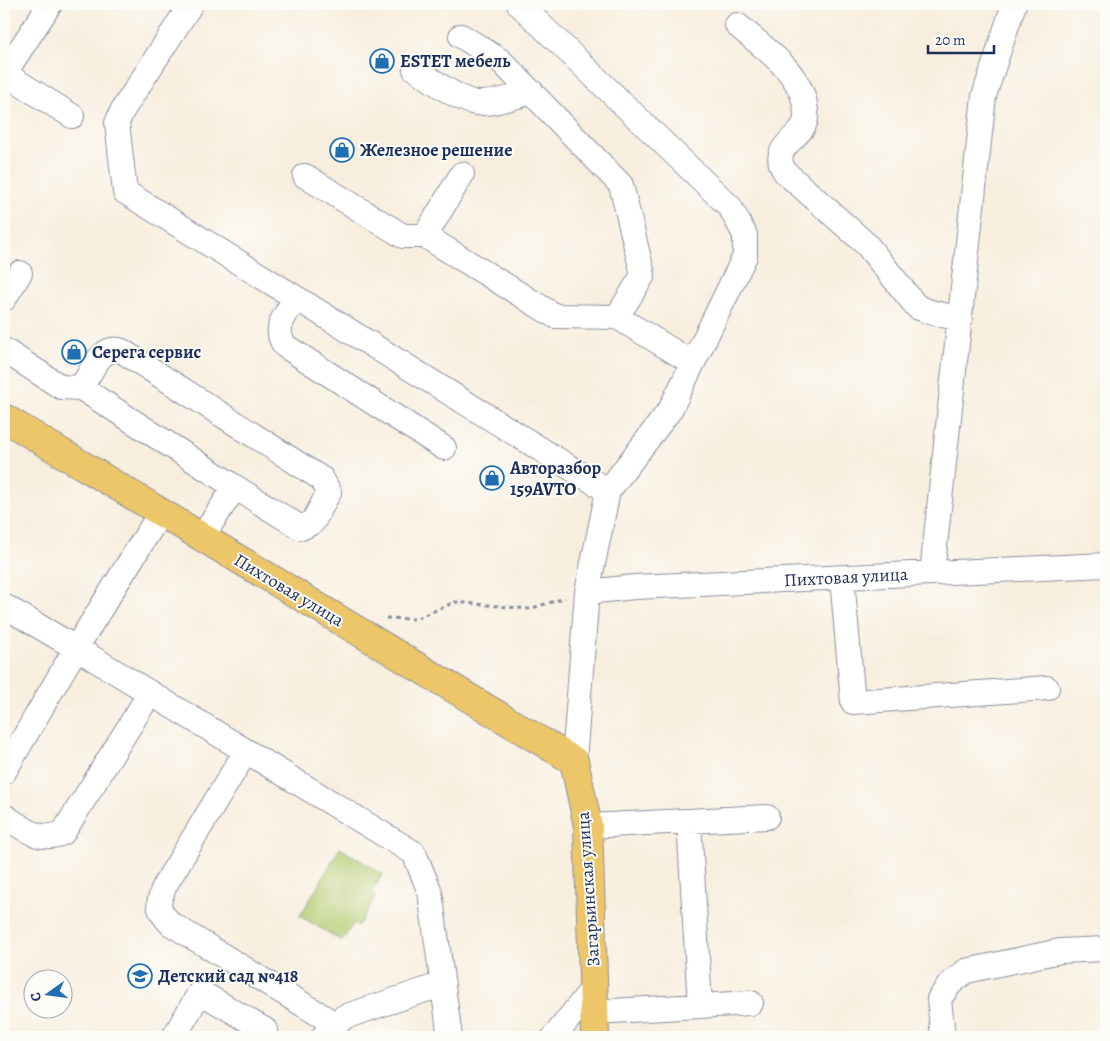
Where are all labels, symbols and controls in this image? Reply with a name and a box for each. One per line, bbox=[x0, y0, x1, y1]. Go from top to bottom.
scale bar bbox=[928, 22, 994, 54]
text: 20 m bbox=[935, 30, 966, 50]
shop icon: ESTET мебель bbox=[369, 48, 395, 74]
place label: ESTET мебель bbox=[400, 49, 511, 73]
shop icon: Железное решение bbox=[329, 137, 355, 163]
place label: Железное решение bbox=[360, 138, 513, 162]
shop icon: Серега сервис bbox=[61, 339, 87, 365]
place label: Серега сервис bbox=[92, 340, 202, 364]
place label: Авторазбор 159AVTO bbox=[509, 456, 602, 501]
shop icon: Авторазбор 159AVTO bbox=[479, 465, 505, 491]
street label: Пихтовая улица bbox=[230, 548, 349, 633]
street label: Пихтовая улица bbox=[783, 562, 909, 592]
street label: Загарьинская улица bbox=[571, 810, 605, 967]
school or university icon: Детский сад №418 bbox=[127, 963, 153, 989]
place label: Детский сад №418 bbox=[158, 964, 299, 988]
north arrow bbox=[22, 968, 72, 1018]
text: С bbox=[26, 990, 46, 1004]

